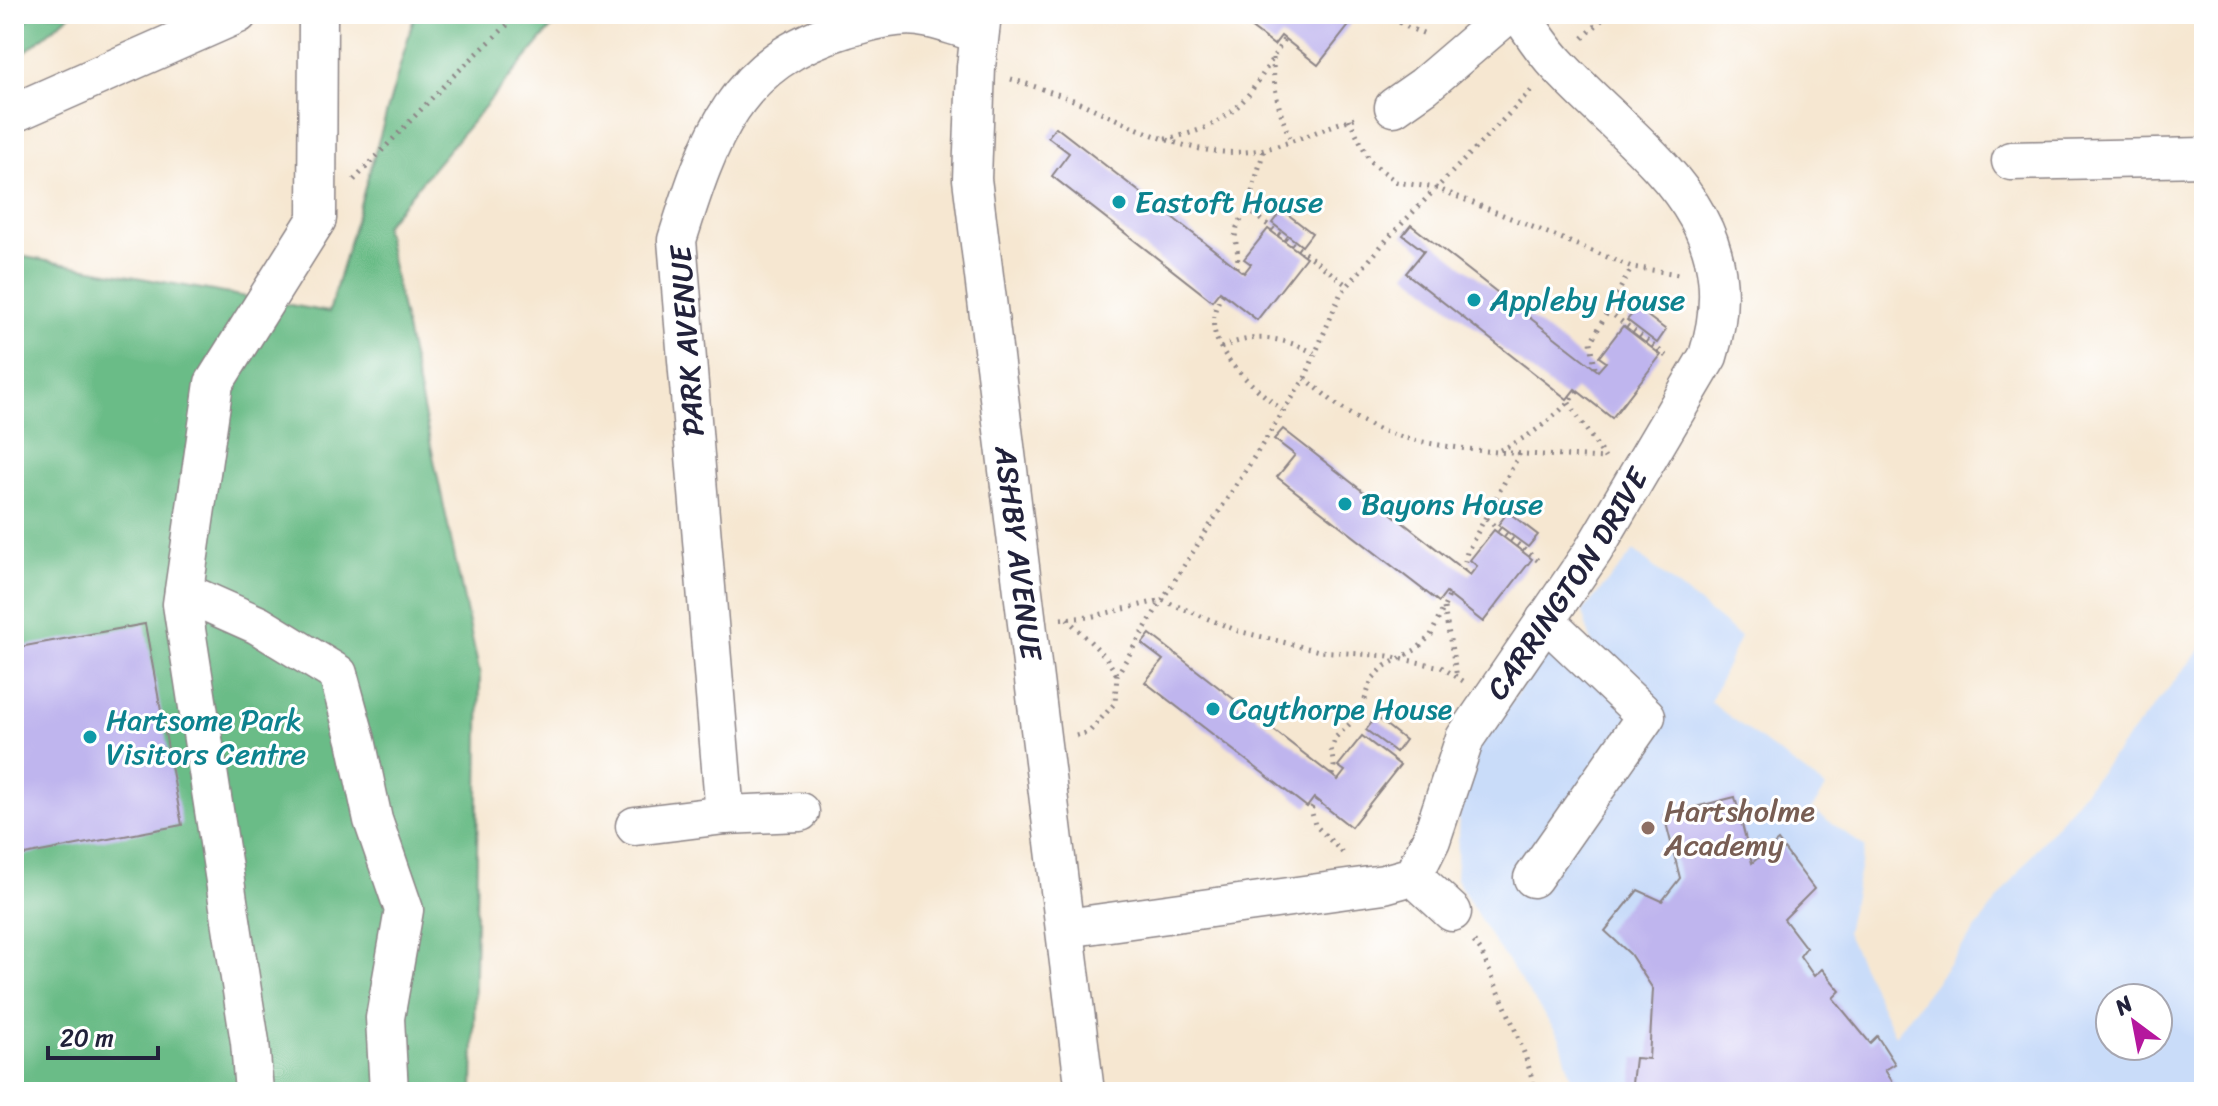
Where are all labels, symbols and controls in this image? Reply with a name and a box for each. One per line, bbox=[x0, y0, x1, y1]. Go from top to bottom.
place label: Eastoft House bbox=[1135, 175, 1323, 229]
marker: Eastoft House bbox=[1110, 193, 1128, 211]
street label: PARK AVENUE bbox=[653, 242, 721, 438]
place label: Appleby House bbox=[1489, 273, 1685, 327]
marker: Appleby House bbox=[1465, 291, 1483, 309]
street label: ASHBY AVENUE bbox=[978, 442, 1059, 665]
street label: CARRINGTON DRIVE bbox=[1471, 455, 1665, 711]
place label: Bayons House bbox=[1361, 477, 1543, 531]
marker: Bayons House bbox=[1336, 495, 1354, 513]
place label: Caythorpe House bbox=[1229, 682, 1452, 736]
place label: Hartsome Park Visitors Centre bbox=[106, 693, 306, 781]
marker: Caythorpe House bbox=[1204, 700, 1222, 718]
marker: Hartsome Park Visitors Centre bbox=[81, 728, 99, 746]
place label: Hartsholme Academy bbox=[1663, 784, 1815, 872]
marker: Hartsholme Academy bbox=[1639, 819, 1657, 837]
north arrow bbox=[2094, 982, 2174, 1062]
text: N bbox=[2106, 984, 2141, 1027]
scale bar bbox=[48, 1010, 158, 1060]
text: 20 m bbox=[60, 1017, 114, 1059]

